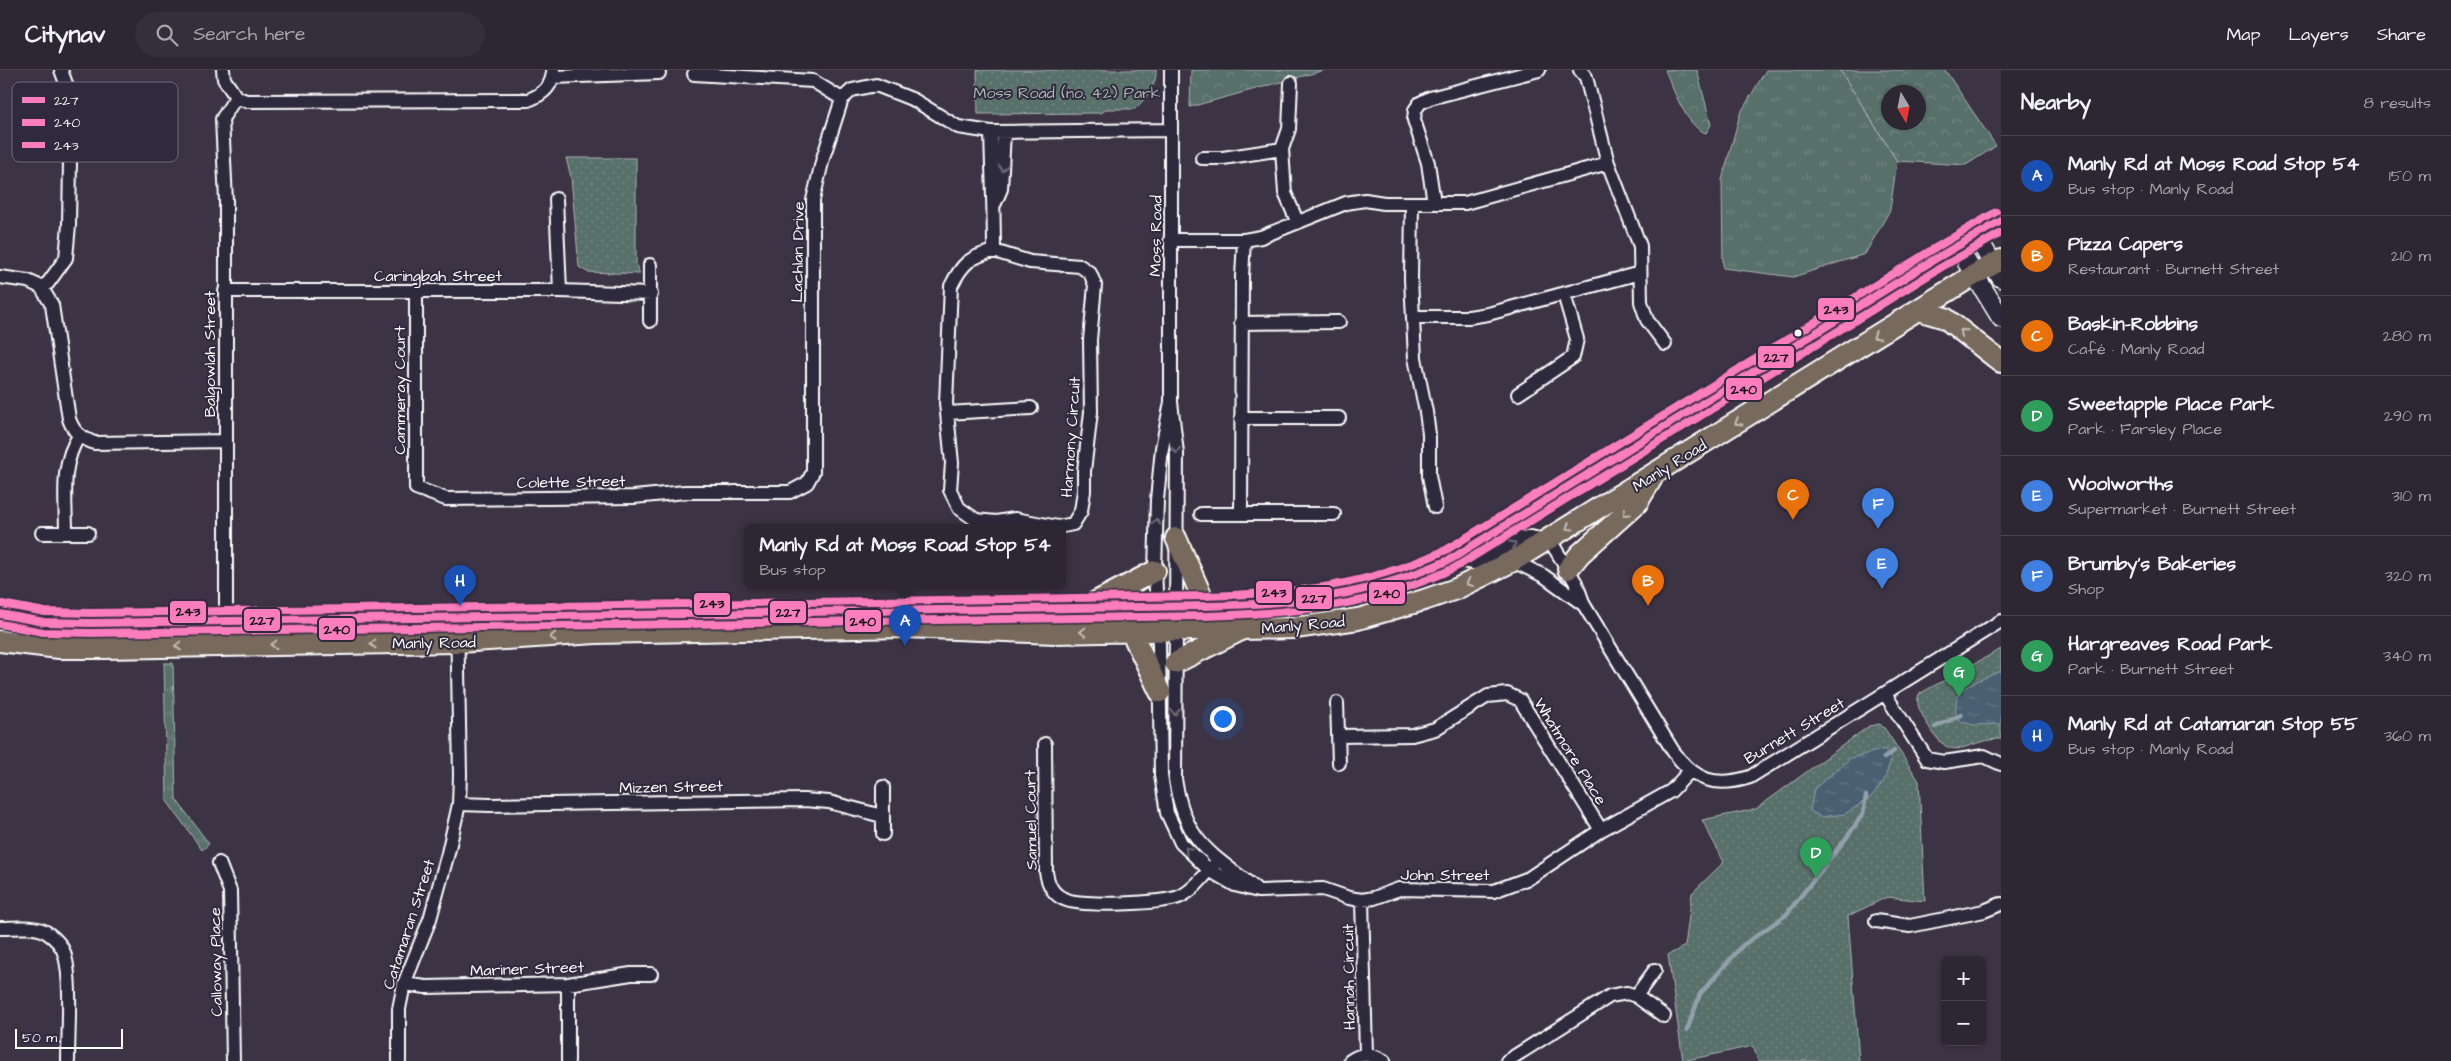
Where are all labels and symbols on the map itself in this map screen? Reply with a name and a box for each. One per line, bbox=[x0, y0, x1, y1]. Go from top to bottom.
legend bbox=[12, 82, 178, 162]
park label: Moss Road (no. 42) Park bbox=[973, 82, 1161, 104]
north arrow bbox=[1881, 85, 1926, 130]
text: 227 bbox=[54, 91, 79, 111]
text: 240 bbox=[54, 113, 81, 133]
text: 243 bbox=[54, 136, 79, 156]
one-way arrow bbox=[997, 165, 1008, 173]
street label: Moss Road bbox=[1144, 195, 1168, 277]
street label: Lachlan Drive bbox=[786, 201, 810, 303]
street label: Caringbah Street bbox=[374, 265, 502, 288]
street label: Balgowlah Street bbox=[199, 290, 222, 417]
line badge: 243 bbox=[1817, 297, 1855, 321]
text: 243 bbox=[1823, 300, 1849, 320]
street label: Cammeray Court bbox=[389, 325, 412, 454]
unlabelled marker bbox=[1793, 328, 1803, 338]
one-way arrow bbox=[1873, 329, 1882, 339]
one-way arrow bbox=[1960, 329, 1969, 337]
line badge: 227 bbox=[1757, 345, 1795, 369]
text: 227 bbox=[1763, 348, 1789, 368]
street label: Harmony Circuit bbox=[1056, 375, 1087, 498]
line badge: 240 bbox=[1725, 377, 1763, 401]
text: 240 bbox=[1730, 380, 1757, 400]
one-way arrow bbox=[1735, 415, 1744, 425]
street label: Manly Road bbox=[1628, 434, 1711, 498]
one-way arrow bbox=[1171, 447, 1182, 455]
street label: Colette Street bbox=[516, 470, 626, 494]
pin: C bbox=[1777, 479, 1809, 520]
pin: F bbox=[1862, 488, 1894, 529]
one-way arrow bbox=[1622, 507, 1631, 516]
one-way arrow bbox=[1151, 518, 1161, 526]
one-way arrow bbox=[1565, 521, 1574, 531]
one-way arrow bbox=[1507, 540, 1516, 550]
pin: E bbox=[1866, 548, 1898, 589]
pin: H bbox=[444, 565, 476, 606]
pin: B bbox=[1632, 565, 1664, 606]
one-way arrow bbox=[1465, 576, 1474, 587]
line badge: 243 bbox=[1255, 580, 1293, 604]
line badge: 240 bbox=[1368, 581, 1406, 605]
text: 243 bbox=[1261, 583, 1287, 603]
text: 240 bbox=[1373, 584, 1400, 604]
line badge: 227 bbox=[1295, 586, 1333, 610]
text: 227 bbox=[1301, 589, 1327, 609]
line badge: 243 bbox=[693, 592, 731, 616]
text: 243 bbox=[699, 594, 725, 614]
line badge: 243 bbox=[169, 600, 207, 624]
line badge: 227 bbox=[769, 600, 807, 624]
text: 243 bbox=[175, 602, 201, 622]
text: 227 bbox=[775, 603, 801, 623]
pin: A bbox=[889, 605, 921, 646]
line badge: 227 bbox=[243, 608, 281, 632]
line badge: 240 bbox=[844, 609, 882, 633]
street label: Manly Road bbox=[1260, 610, 1346, 641]
text: 227 bbox=[249, 611, 275, 631]
text: 240 bbox=[849, 612, 876, 632]
line badge: 240 bbox=[318, 617, 356, 641]
text: 240 bbox=[323, 620, 350, 640]
one-way arrow bbox=[1078, 627, 1086, 637]
street label: Manly Road bbox=[392, 631, 476, 656]
one-way arrow bbox=[549, 631, 557, 642]
one-way arrow bbox=[369, 639, 376, 649]
one-way arrow bbox=[270, 640, 278, 650]
one-way arrow bbox=[173, 641, 181, 652]
pin: G bbox=[1943, 656, 1975, 697]
street label: Burnett Street bbox=[1740, 692, 1849, 770]
street label: Whatmore Place bbox=[1528, 694, 1612, 810]
your location bbox=[1210, 706, 1236, 732]
one-way arrow bbox=[1170, 708, 1180, 716]
street label: Samuel Court bbox=[1019, 769, 1043, 870]
street label: Mizzen Street bbox=[619, 775, 724, 799]
pin: D bbox=[1800, 837, 1832, 878]
one-way arrow bbox=[1185, 846, 1194, 855]
street label: Catamaran Street bbox=[378, 856, 440, 992]
street label: John Street bbox=[1400, 864, 1490, 886]
street label: Calloway Place bbox=[204, 907, 229, 1017]
street label: Hannah Circuit bbox=[1337, 923, 1361, 1030]
street label: Mariner Street bbox=[470, 956, 585, 982]
scale bar bbox=[15, 1026, 122, 1049]

